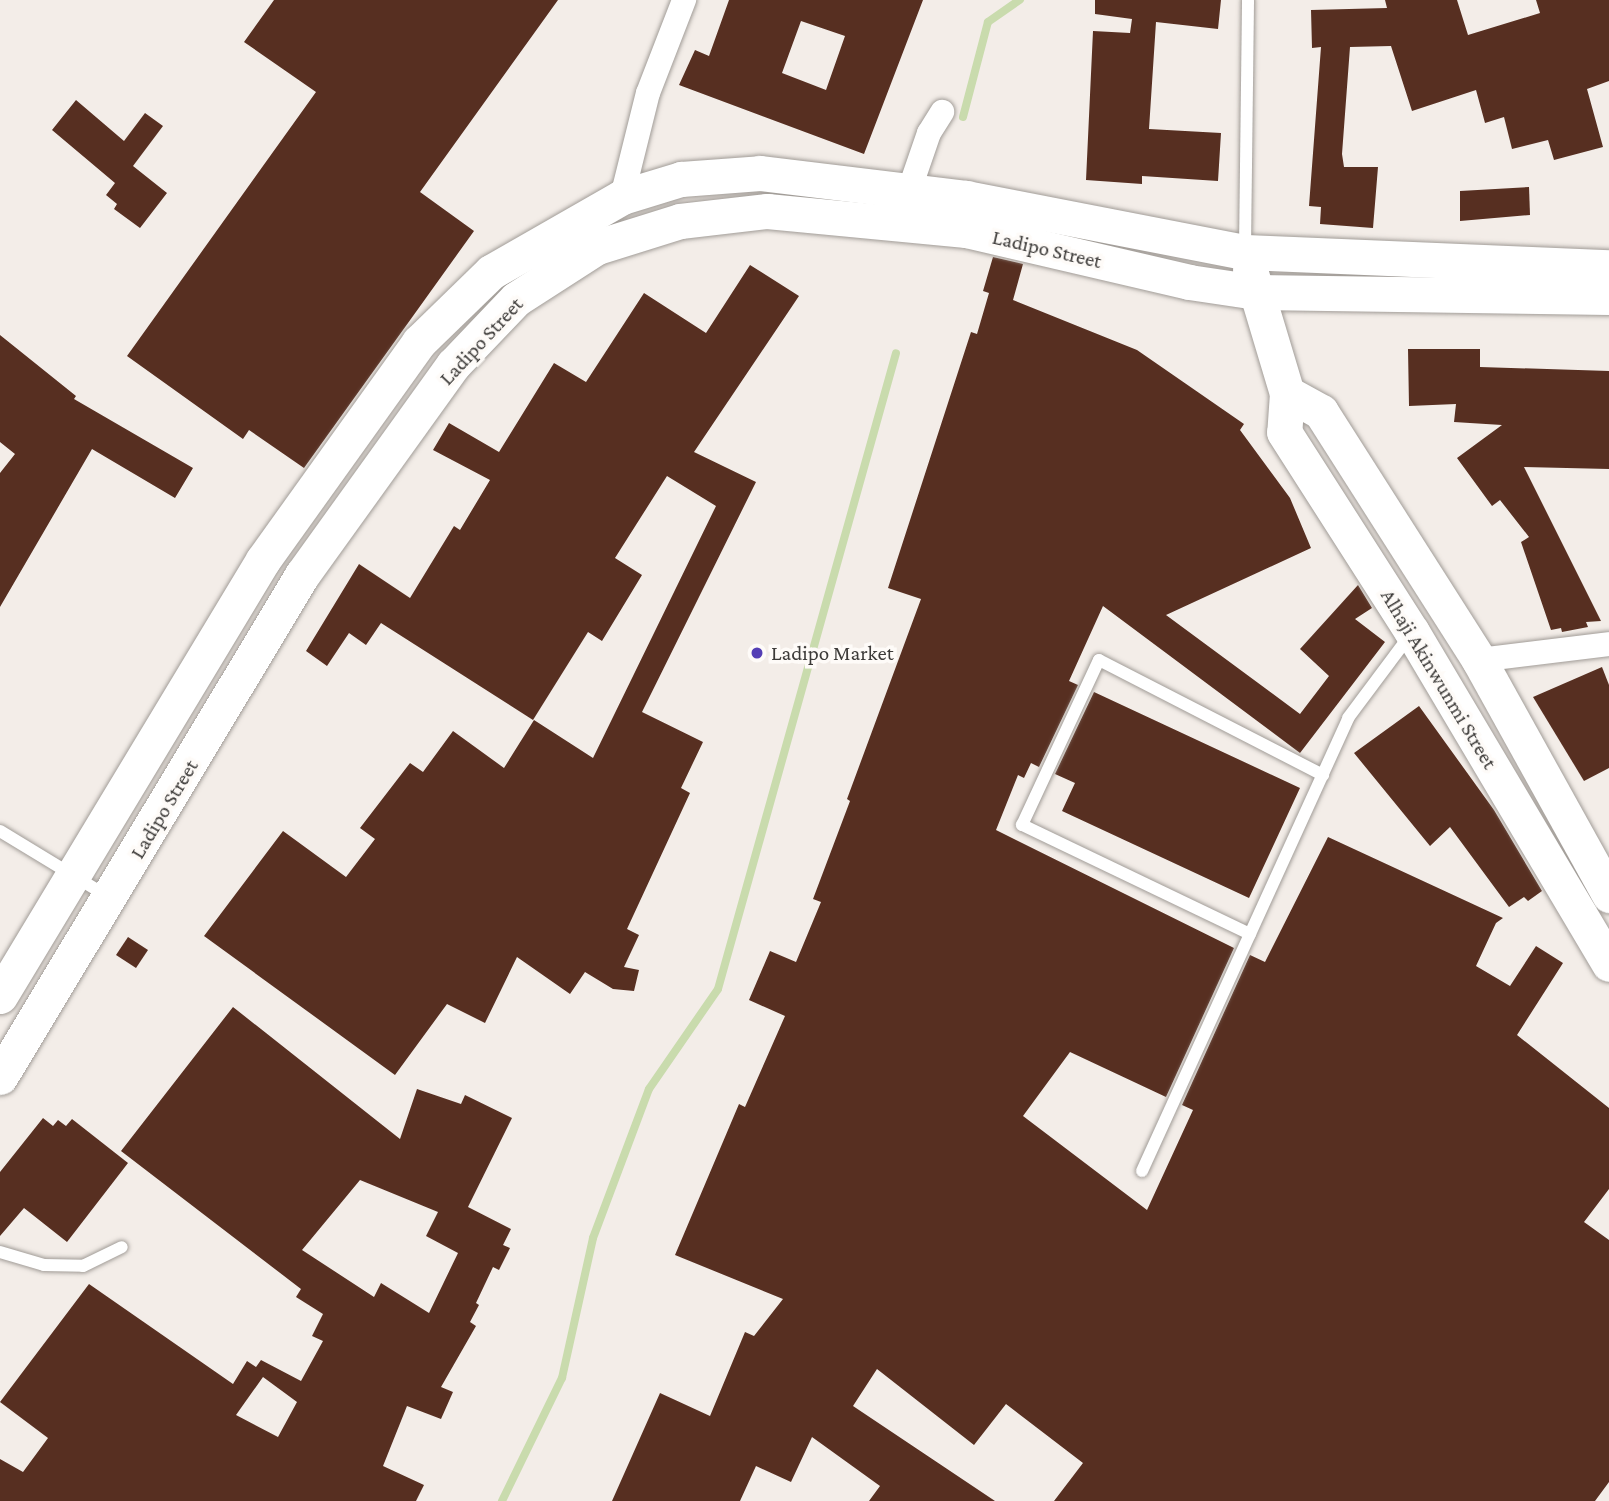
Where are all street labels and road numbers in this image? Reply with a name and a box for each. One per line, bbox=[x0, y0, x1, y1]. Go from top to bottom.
street label: Ladipo Street bbox=[990, 224, 1104, 274]
street label: Ladipo Street bbox=[434, 292, 528, 390]
street label: Alhaji Akinwunmi Street bbox=[1375, 585, 1503, 773]
street label: Ladipo Street bbox=[125, 755, 203, 863]

